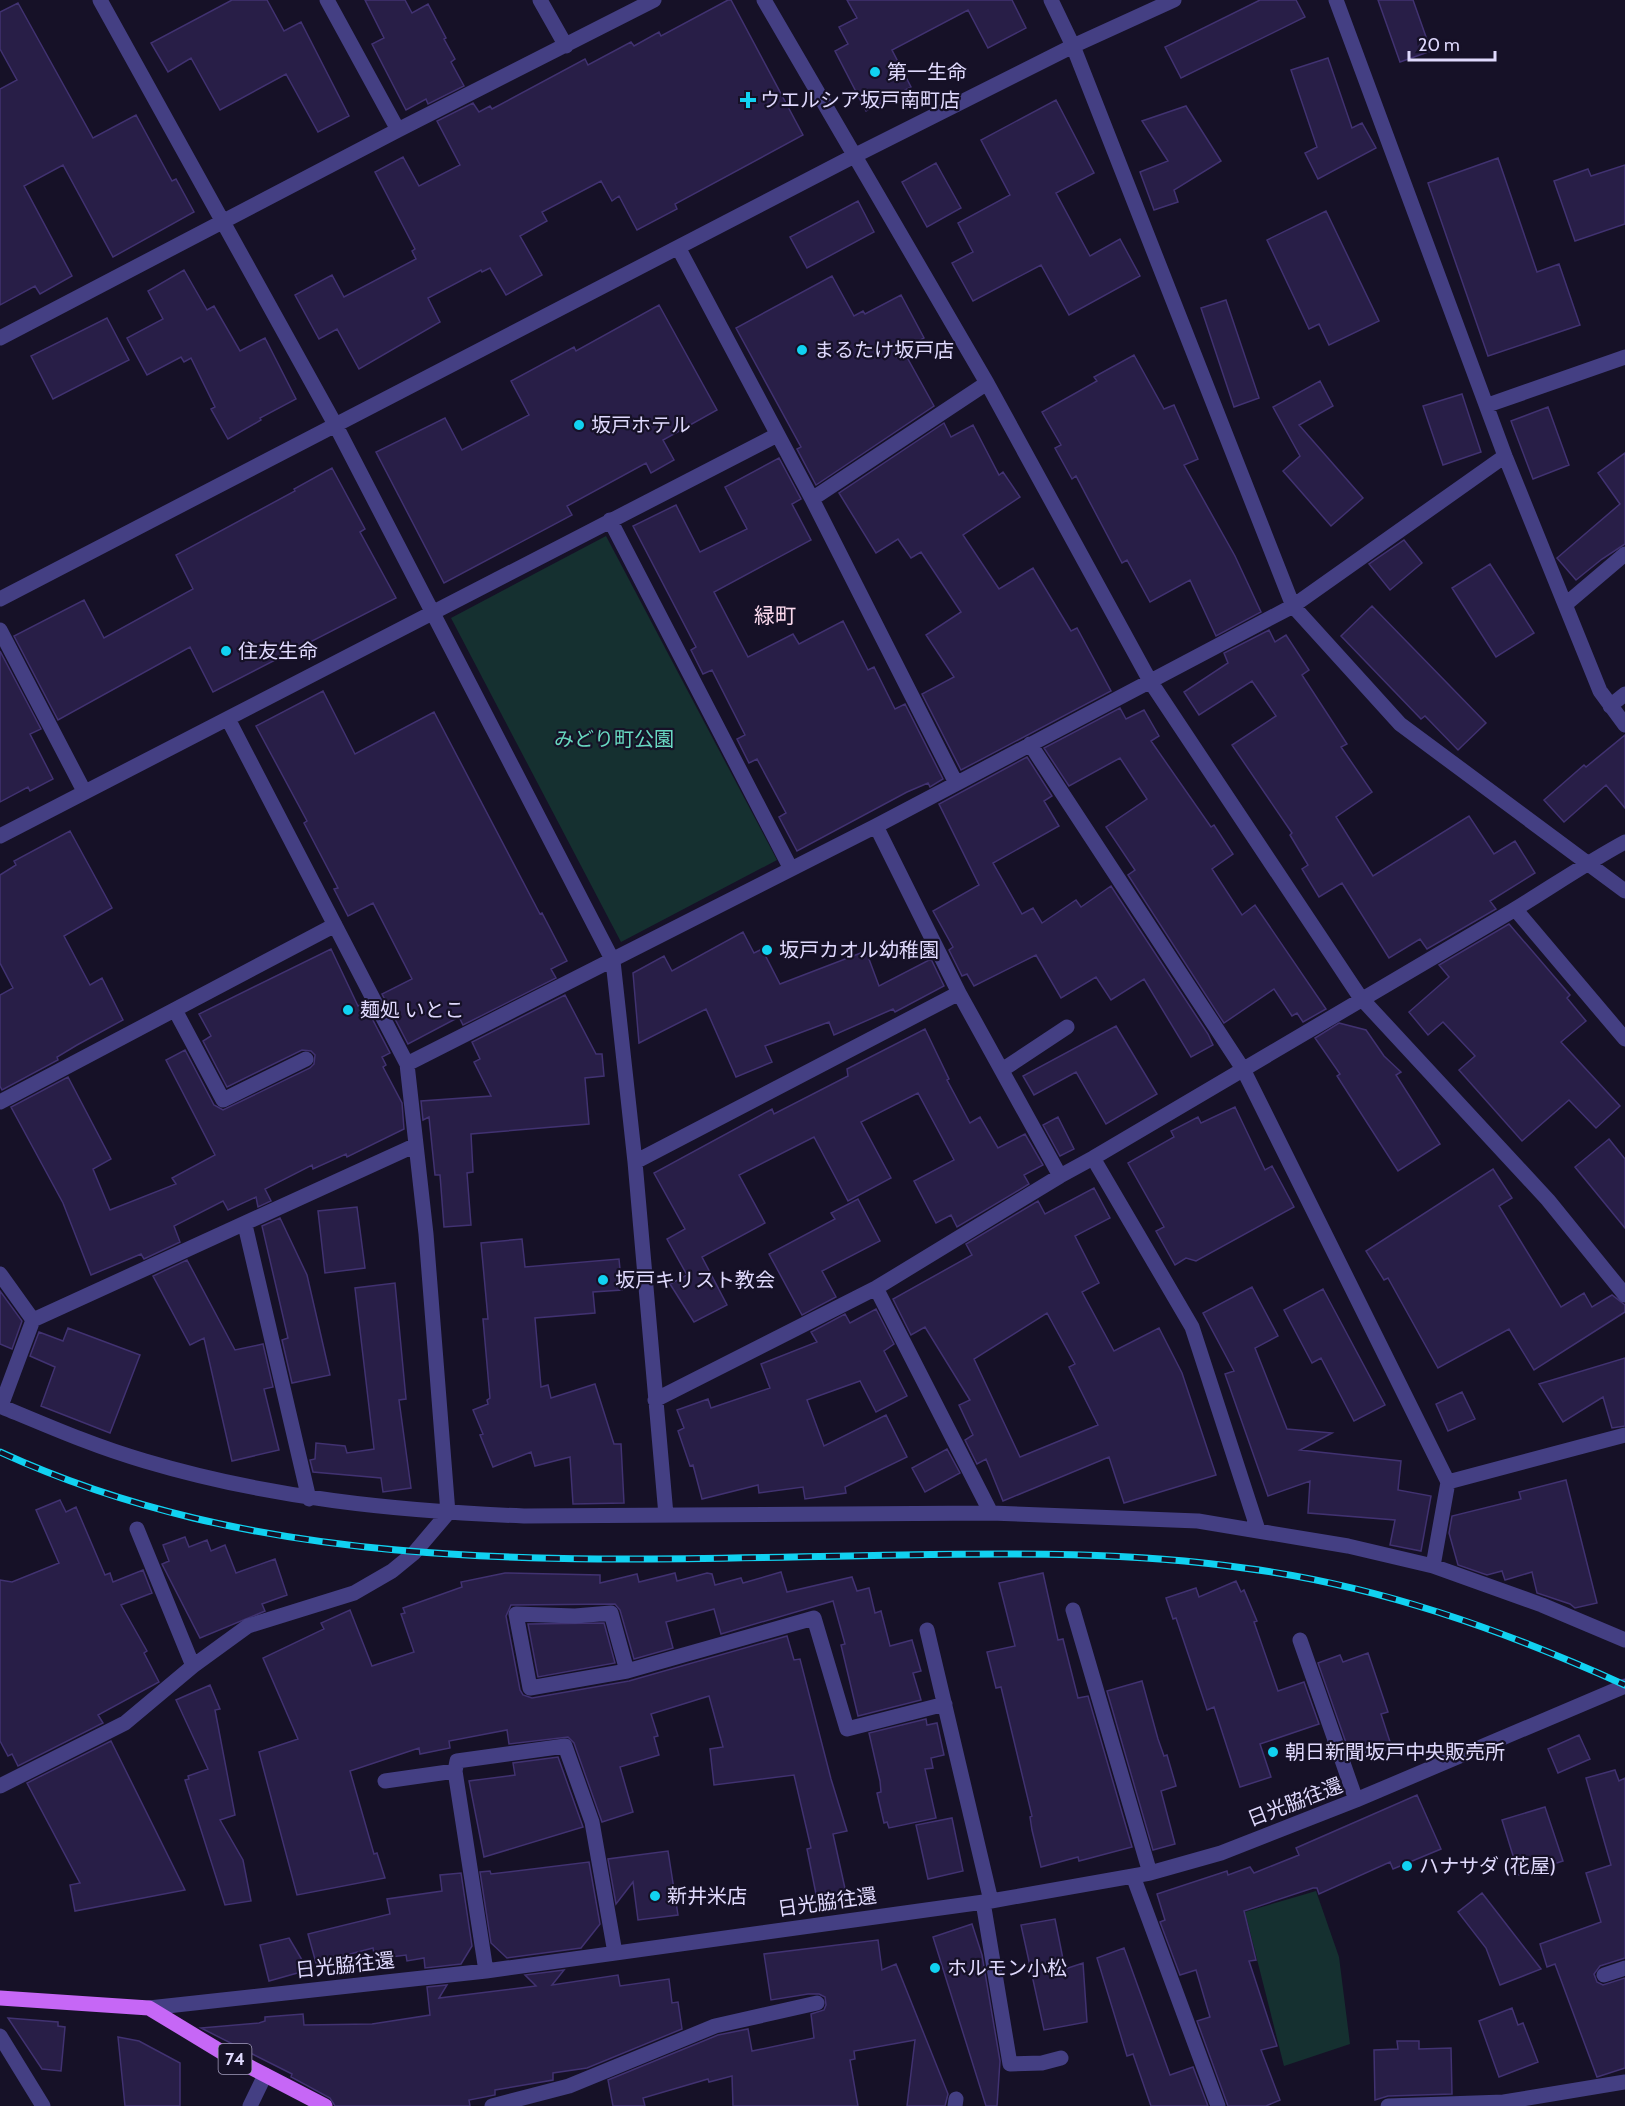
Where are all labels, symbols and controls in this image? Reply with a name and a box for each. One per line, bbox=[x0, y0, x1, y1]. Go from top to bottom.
scale bar bbox=[1409, 24, 1494, 62]
text: 20 m bbox=[1418, 34, 1460, 56]
place label: 第一生命 bbox=[887, 60, 967, 84]
marker: 第一生命 bbox=[868, 65, 882, 79]
place label: ウエルシア坂戸南町店 bbox=[760, 88, 960, 112]
marker: ウエルシア坂戸南町店 bbox=[741, 93, 755, 107]
place label: まるたけ坂戸店 bbox=[814, 338, 954, 362]
marker: まるたけ坂戸店 bbox=[795, 343, 809, 357]
place label: 坂戸ホテル bbox=[591, 413, 691, 437]
marker: 坂戸ホテル bbox=[572, 418, 586, 432]
district label: 緑町 bbox=[754, 603, 796, 628]
place label: 住友生命 bbox=[238, 639, 318, 663]
marker: 住友生命 bbox=[219, 644, 233, 658]
park label: みどり町公園 bbox=[554, 727, 674, 751]
place label: 坂戸カオル幼稚園 bbox=[779, 938, 939, 962]
marker: 坂戸カオル幼稚園 bbox=[760, 943, 774, 957]
place label: 麺処 いとこ bbox=[360, 998, 465, 1022]
marker: 麺処 いとこ bbox=[341, 1003, 355, 1017]
place label: 坂戸キリスト教会 bbox=[615, 1268, 775, 1292]
marker: 坂戸キリスト教会 bbox=[596, 1273, 610, 1287]
place label: 朝日新聞坂戸中央販売所 bbox=[1285, 1740, 1505, 1764]
marker: 朝日新聞坂戸中央販売所 bbox=[1266, 1745, 1280, 1759]
street label: 日光脇往還 bbox=[1244, 1773, 1346, 1831]
place label: ハナサダ (花屋) bbox=[1419, 1854, 1556, 1878]
marker: ハナサダ (花屋) bbox=[1400, 1859, 1414, 1873]
street label: 日光脇往還 bbox=[776, 1883, 878, 1921]
place label: 新井米店 bbox=[667, 1884, 747, 1908]
marker: 新井米店 bbox=[648, 1889, 662, 1903]
street label: 日光脇往還 bbox=[294, 1948, 396, 1982]
place label: ホルモン小松 bbox=[947, 1956, 1067, 1980]
marker: ホルモン小松 bbox=[928, 1961, 942, 1975]
road number: 74 bbox=[218, 2044, 252, 2074]

